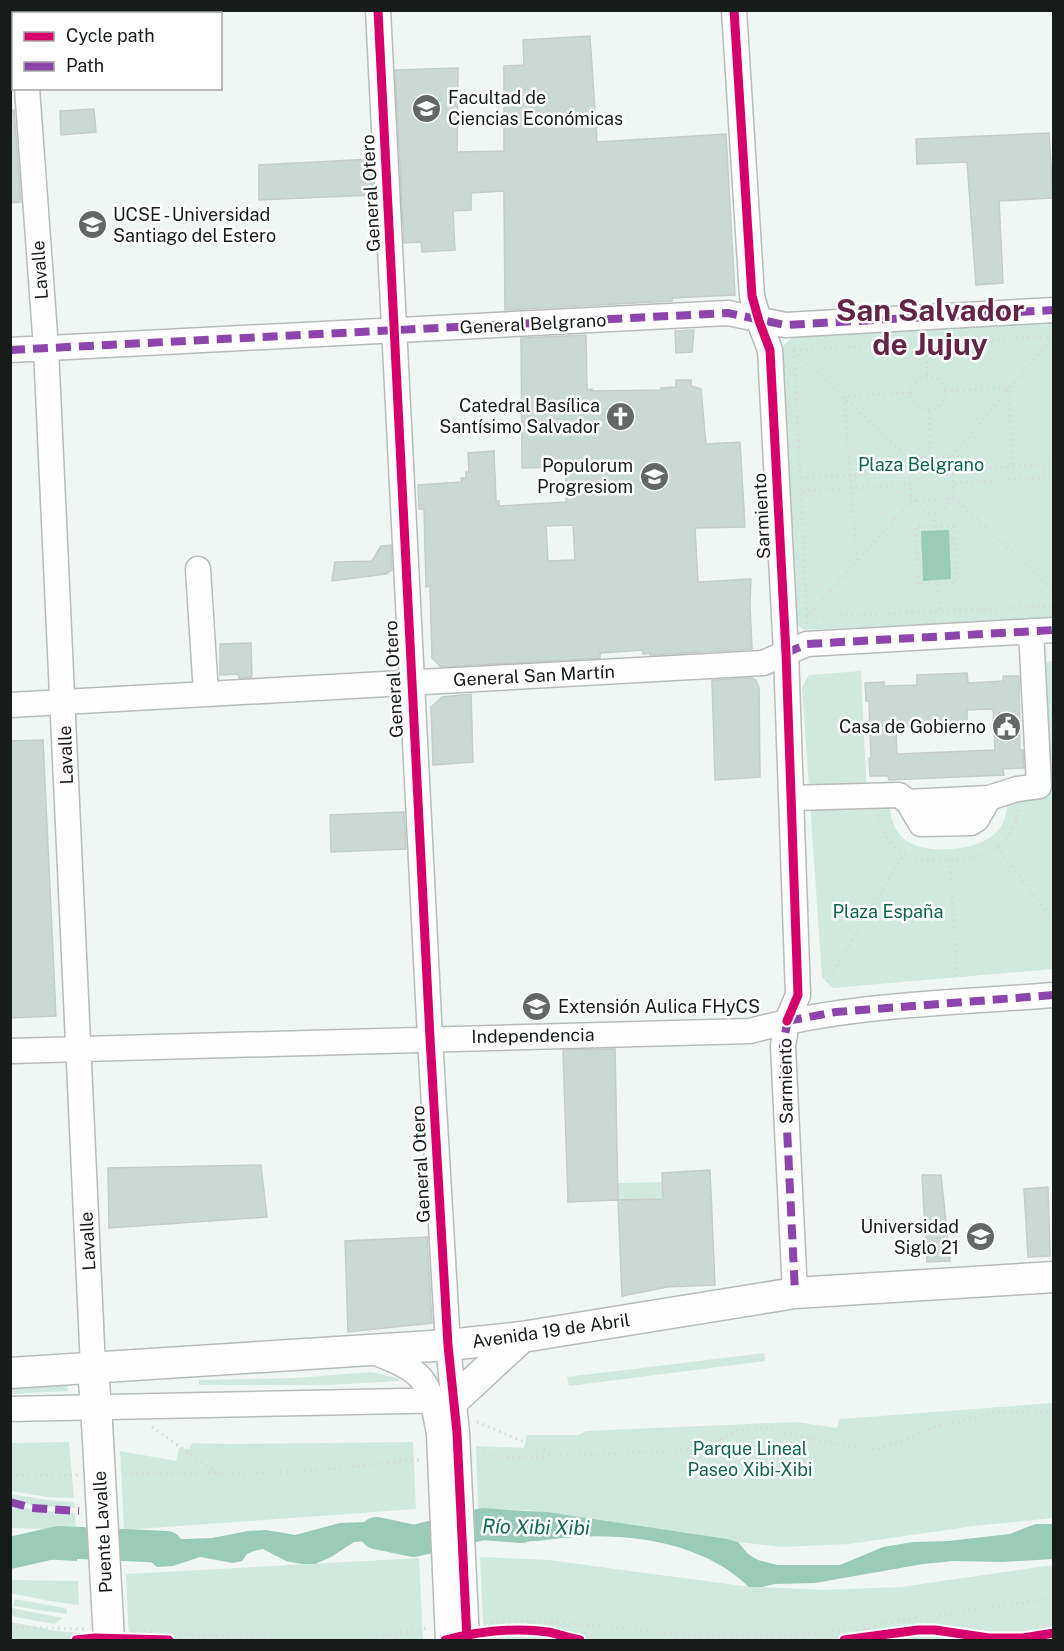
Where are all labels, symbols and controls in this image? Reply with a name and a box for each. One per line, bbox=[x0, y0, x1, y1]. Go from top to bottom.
legend bbox=[12, 12, 222, 90]
text: Cycle path bbox=[66, 25, 155, 46]
text: Path bbox=[66, 55, 104, 76]
place label: Facultad de Ciencias Económicas bbox=[448, 87, 623, 129]
school or university icon: Facultad de Ciencias Económicas bbox=[411, 92, 443, 124]
street label: General Otero bbox=[357, 134, 384, 252]
place label: UCSE - Universidad Santiago del Estero bbox=[113, 204, 276, 246]
school or university icon: UCSE - Universidad Santiago del Estero bbox=[76, 209, 108, 241]
street label: Lavalle bbox=[27, 240, 52, 300]
district label: San Salvador de Jujuy bbox=[836, 292, 1024, 362]
street label: General Belgrano bbox=[459, 309, 607, 338]
place label: Catedral Basílica Santísimo Salvador bbox=[439, 395, 600, 437]
church icon: Catedral Basílica Santísimo Salvador bbox=[605, 400, 637, 432]
park label: Plaza Belgrano bbox=[858, 454, 984, 475]
place label: Populorum Progresiom bbox=[537, 455, 633, 497]
school or university icon: Populorum Progresiom bbox=[638, 460, 670, 492]
street label: Sarmiento bbox=[749, 472, 774, 560]
street label: General Otero bbox=[380, 620, 407, 738]
street label: General San Martín bbox=[453, 661, 615, 690]
public building icon: Casa de Gobierno bbox=[991, 711, 1023, 743]
place label: Casa de Gobierno bbox=[839, 716, 986, 737]
street label: Lavalle bbox=[54, 725, 77, 785]
park label: Plaza España bbox=[833, 901, 943, 922]
school or university icon: Extensión Aulica FHyCS bbox=[521, 991, 553, 1023]
place label: Extensión Aulica FHyCS bbox=[558, 996, 760, 1017]
street label: Independencia bbox=[471, 1024, 595, 1047]
street label: Sarmiento bbox=[774, 1038, 797, 1124]
street label: General Otero bbox=[407, 1105, 434, 1223]
street label: Lavalle bbox=[75, 1211, 100, 1271]
place label: Universidad Siglo 21 bbox=[860, 1216, 959, 1258]
school or university icon: Universidad Siglo 21 bbox=[964, 1221, 996, 1253]
street label: Avenida 19 de Abril bbox=[471, 1309, 631, 1352]
park label: Parque Lineal Paseo Xibi-Xibi bbox=[688, 1438, 812, 1480]
street label: Puente Lavalle bbox=[89, 1470, 116, 1594]
water label: Río Xibi Xibi bbox=[482, 1514, 590, 1540]

